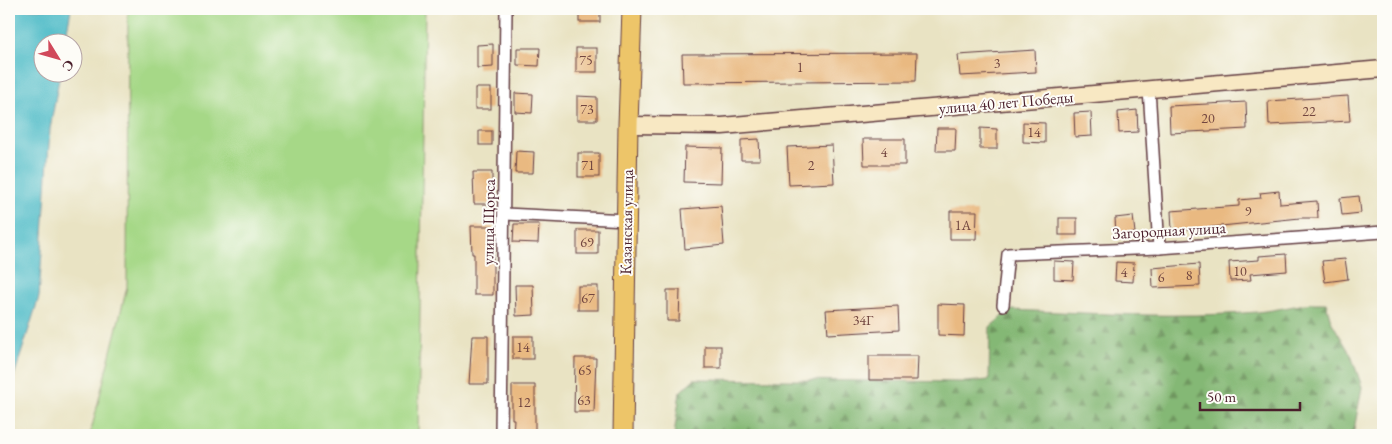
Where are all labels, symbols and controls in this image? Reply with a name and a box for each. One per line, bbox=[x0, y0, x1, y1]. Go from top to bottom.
north arrow bbox=[32, 32, 82, 82]
house number: 75 bbox=[579, 51, 593, 69]
house number: 3 bbox=[994, 54, 1001, 72]
text: С bbox=[58, 56, 79, 75]
house number: 1 bbox=[797, 58, 803, 76]
street label: улица 40 лет Победы bbox=[938, 86, 1074, 119]
house number: 73 bbox=[580, 100, 594, 118]
house number: 22 bbox=[1302, 102, 1316, 120]
house number: 20 bbox=[1201, 109, 1215, 127]
house number: 14 bbox=[1027, 123, 1041, 141]
house number: 4 bbox=[881, 143, 888, 161]
house number: 71 bbox=[581, 156, 595, 174]
house number: 2 bbox=[808, 156, 815, 174]
street label: Казанская улица bbox=[615, 169, 638, 275]
street label: улица Щорса bbox=[477, 178, 500, 265]
house number: 9 bbox=[1245, 202, 1252, 220]
house number: 1А bbox=[955, 216, 972, 234]
street label: Загородная улица bbox=[1112, 217, 1227, 244]
house number: 69 bbox=[580, 233, 594, 251]
house number: 10 bbox=[1233, 262, 1247, 280]
house number: 4 bbox=[1121, 263, 1128, 281]
house number: 8 bbox=[1186, 266, 1193, 284]
house number: 6 bbox=[1158, 268, 1165, 286]
house number: 67 bbox=[581, 289, 595, 307]
house number: 34Г bbox=[853, 311, 874, 329]
house number: 14 bbox=[516, 338, 530, 356]
house number: 65 bbox=[578, 361, 592, 379]
scale bar bbox=[1200, 379, 1300, 411]
text: 50 m bbox=[1207, 387, 1236, 406]
house number: 63 bbox=[577, 391, 591, 409]
house number: 12 bbox=[517, 393, 531, 411]

